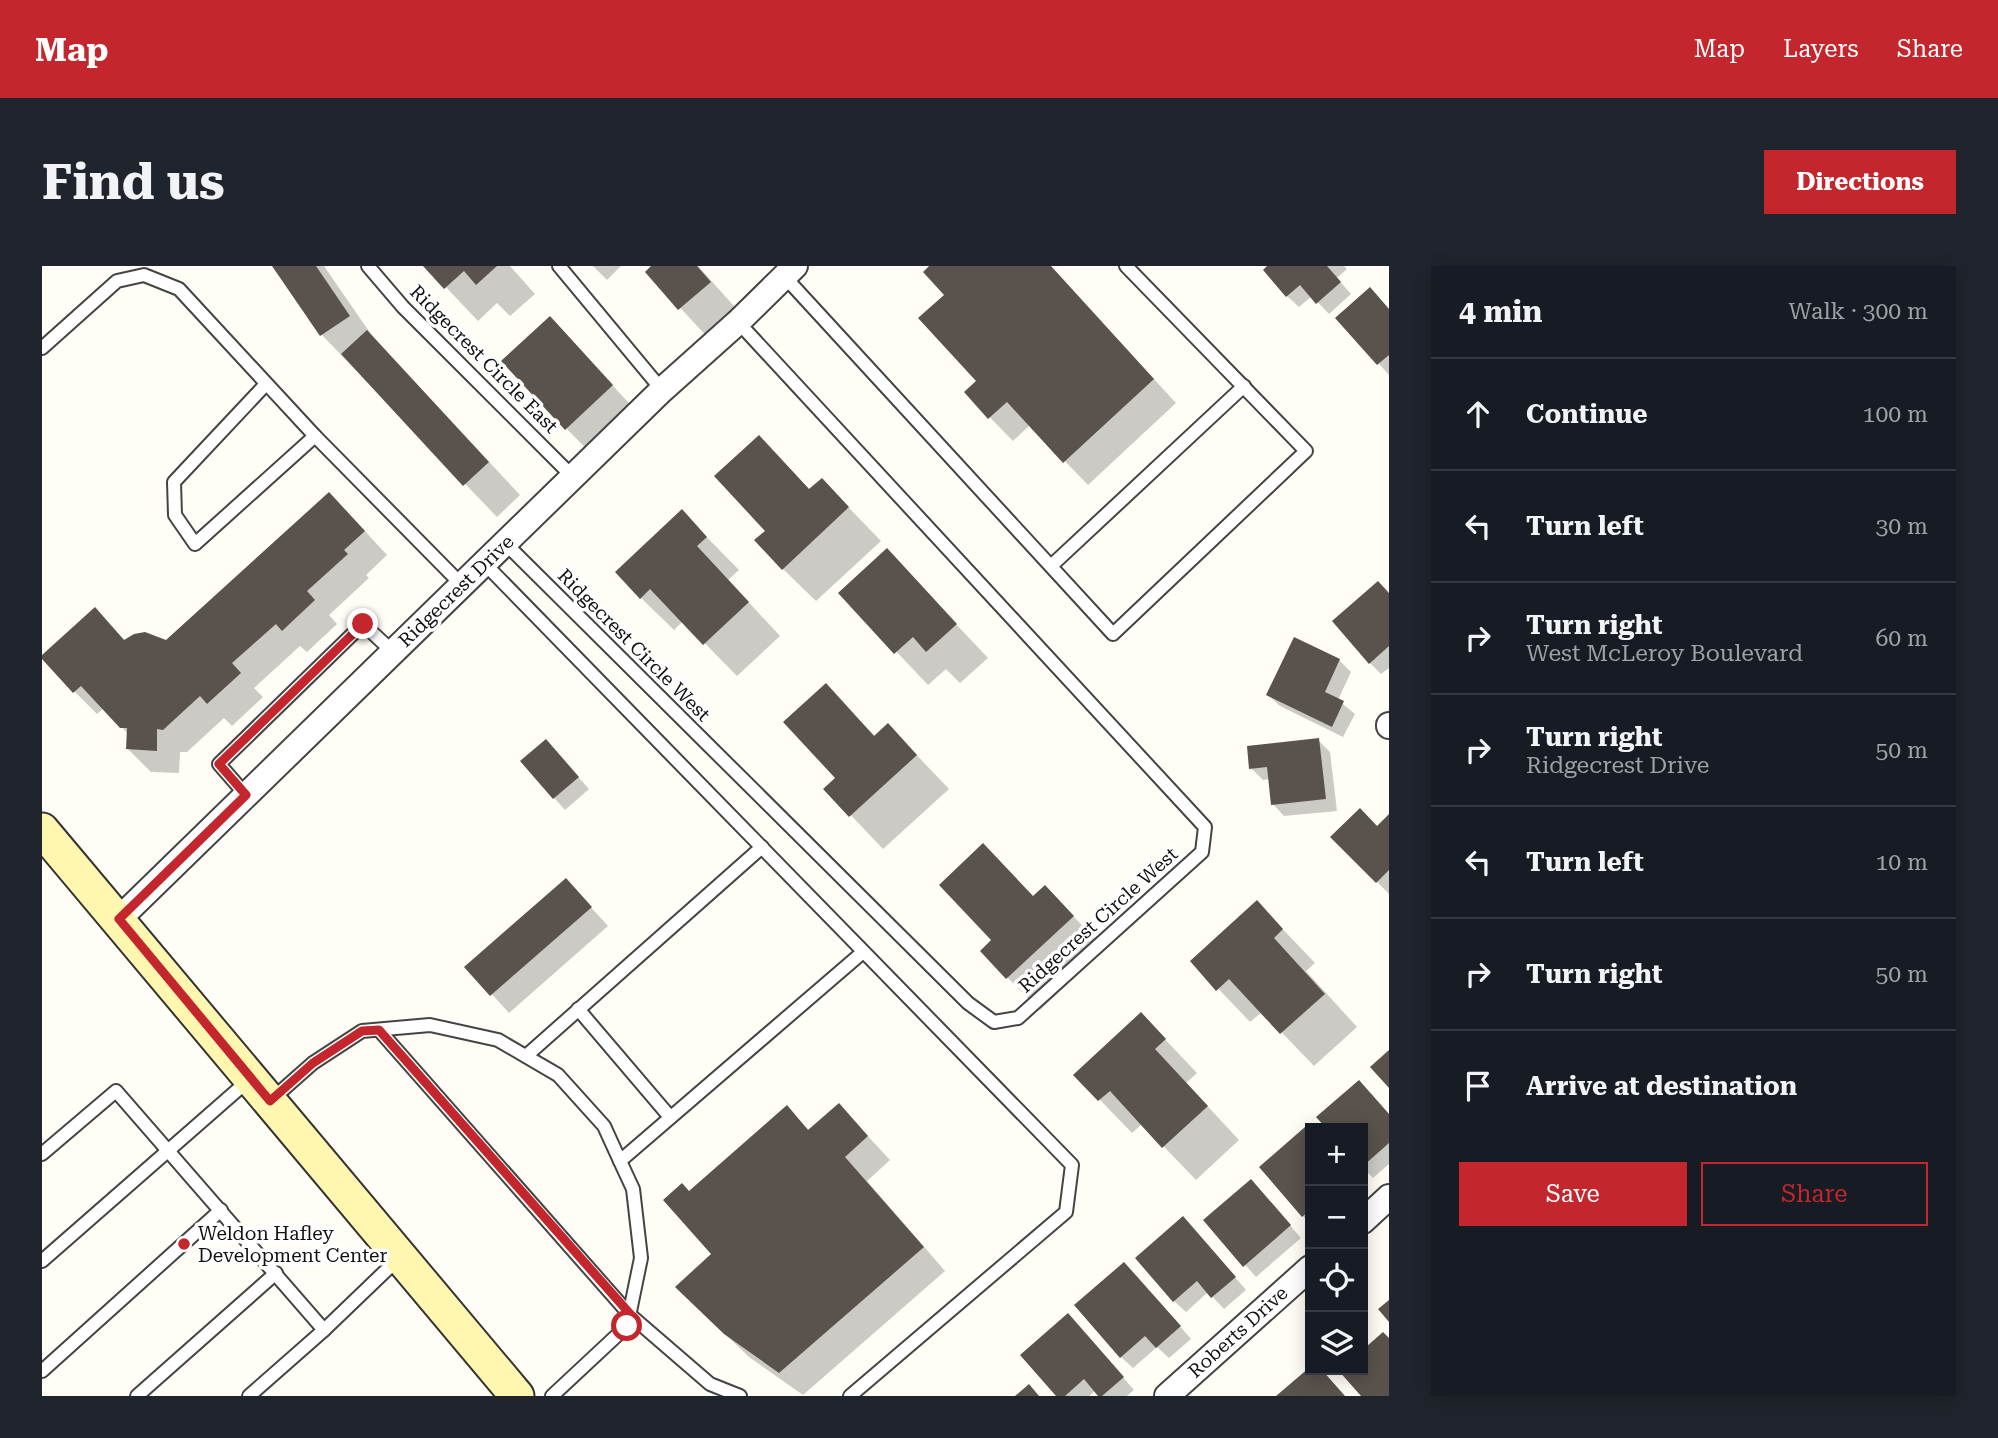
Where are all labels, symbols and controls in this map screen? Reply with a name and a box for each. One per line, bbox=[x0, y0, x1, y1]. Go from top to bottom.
text: Map bbox=[35, 30, 109, 69]
text: Map bbox=[1694, 35, 1745, 63]
text: Layers bbox=[1783, 35, 1859, 63]
text: Share bbox=[1897, 35, 1963, 63]
button: Directions bbox=[1764, 150, 1956, 214]
text: Find us bbox=[42, 154, 225, 211]
street label: Ridgecrest Circle East bbox=[405, 280, 563, 438]
text: 4 min bbox=[1459, 294, 1542, 329]
text: Walk · 300 m bbox=[1789, 298, 1928, 325]
icon: ahead bbox=[1459, 395, 1497, 433]
text: Continue bbox=[1526, 399, 1648, 429]
text: 100 m bbox=[1863, 401, 1928, 428]
icon: left bbox=[1459, 507, 1497, 545]
text: Turn left bbox=[1526, 511, 1644, 541]
text: 30 m bbox=[1875, 513, 1928, 540]
street label: Ridgecrest Drive bbox=[394, 530, 518, 652]
street label: Ridgecrest Circle West bbox=[553, 564, 715, 726]
route end bbox=[347, 608, 378, 639]
text: Turn right bbox=[1526, 610, 1662, 640]
icon: right bbox=[1459, 619, 1497, 657]
text: 60 m bbox=[1875, 625, 1928, 652]
text: West McLeroy Boulevard bbox=[1526, 640, 1803, 667]
text: Turn right bbox=[1526, 722, 1662, 752]
icon: right bbox=[1459, 731, 1497, 769]
text: 50 m bbox=[1875, 737, 1928, 764]
text: Ridgecrest Drive bbox=[1526, 752, 1709, 779]
street label: Ridgecrest Circle West bbox=[1014, 842, 1182, 998]
icon: left bbox=[1459, 843, 1497, 881]
text: Turn left bbox=[1526, 847, 1644, 877]
text: 10 m bbox=[1875, 849, 1928, 876]
icon: right bbox=[1459, 955, 1497, 993]
text: Turn right bbox=[1526, 959, 1662, 989]
text: 50 m bbox=[1875, 961, 1928, 988]
icon: arrive bbox=[1459, 1067, 1497, 1105]
text: Arrive at destination bbox=[1526, 1071, 1797, 1101]
map controls bbox=[1305, 1123, 1368, 1375]
button: + bbox=[1305, 1123, 1368, 1186]
button: Save bbox=[1459, 1162, 1687, 1226]
button: Share bbox=[1701, 1162, 1928, 1226]
button: − bbox=[1305, 1186, 1368, 1249]
place label: Weldon Hafley Development Center bbox=[198, 1222, 387, 1267]
marker: Weldon Hafley Development Center bbox=[176, 1236, 192, 1252]
button: locate bbox=[1305, 1249, 1368, 1312]
street label: Roberts Drive bbox=[1184, 1281, 1292, 1383]
route start bbox=[611, 1310, 642, 1341]
button: layers bbox=[1305, 1312, 1368, 1375]

